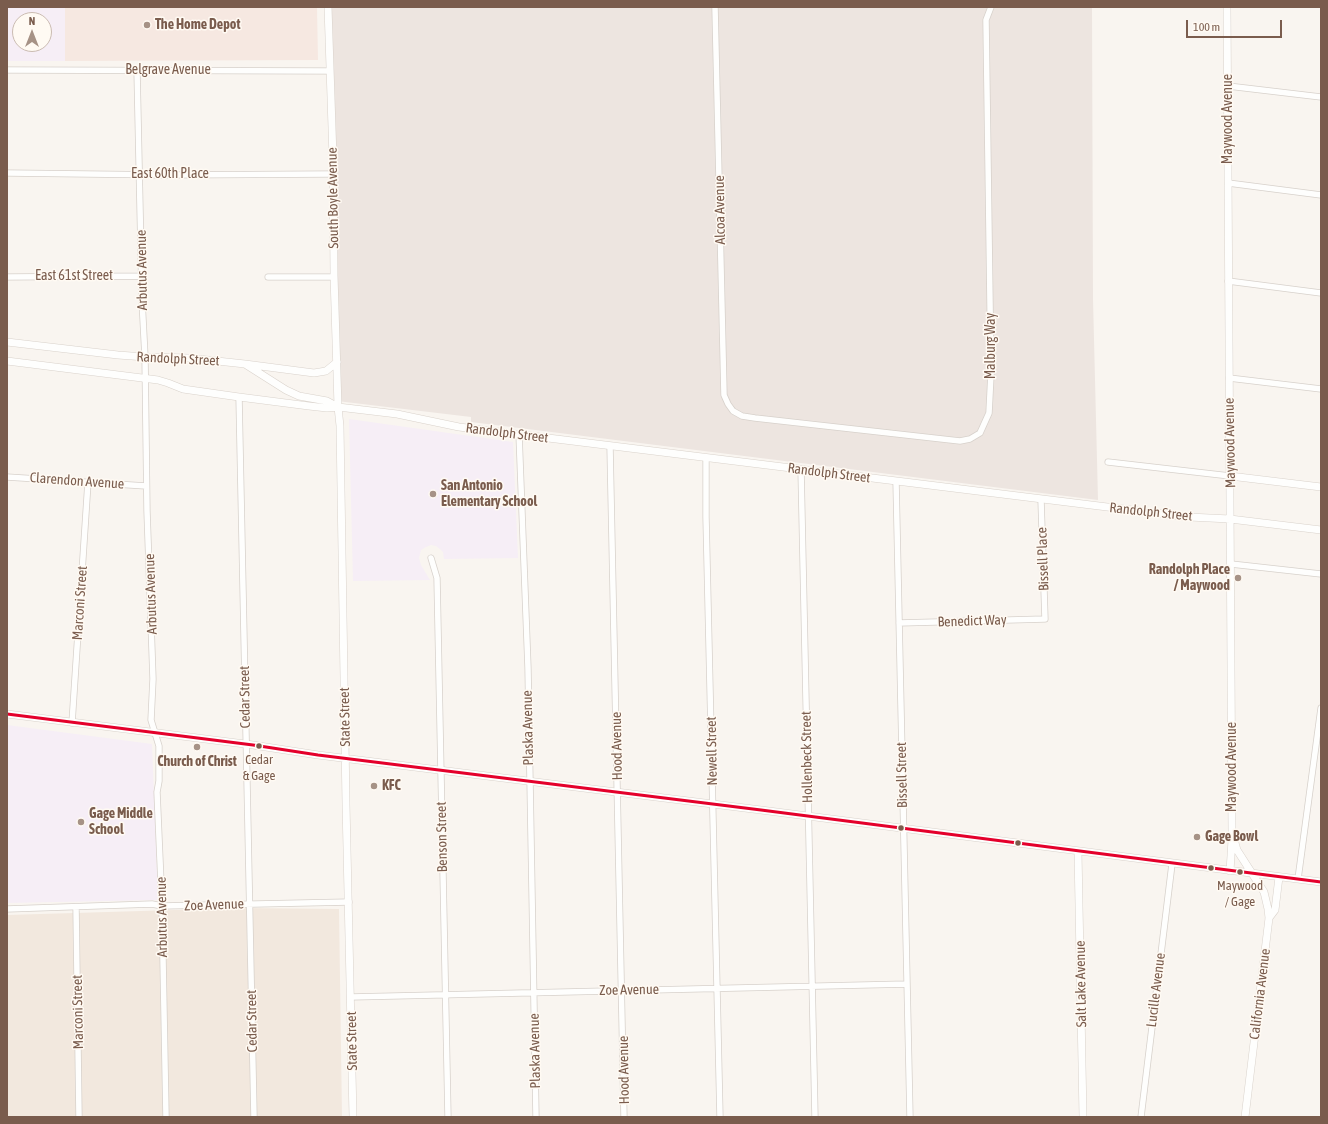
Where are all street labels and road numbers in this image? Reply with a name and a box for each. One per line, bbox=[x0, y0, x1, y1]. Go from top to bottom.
street label: Belgrave Avenue bbox=[125, 62, 211, 78]
street label: Maywood Avenue bbox=[1220, 74, 1236, 164]
street label: South Boyle Avenue bbox=[324, 147, 342, 249]
street label: East 60th Place bbox=[131, 166, 209, 182]
street label: Alcoa Avenue bbox=[711, 175, 729, 245]
street label: Arbutus Avenue bbox=[133, 229, 151, 311]
street label: East 61st Street bbox=[35, 268, 113, 284]
street label: Malburg Way bbox=[983, 313, 999, 379]
street label: Randolph Street bbox=[136, 348, 220, 370]
street label: Maywood Avenue bbox=[1221, 398, 1239, 488]
street label: Randolph Street bbox=[465, 420, 549, 446]
street label: Randolph Street bbox=[787, 460, 871, 486]
street label: Clarendon Avenue bbox=[29, 469, 125, 493]
street label: Randolph Street bbox=[1109, 499, 1193, 525]
street label: Bissell Place bbox=[1033, 527, 1053, 591]
street label: Arbutus Avenue bbox=[141, 553, 161, 635]
street label: Marconi Street bbox=[69, 565, 91, 641]
street label: Benedict Way bbox=[937, 611, 1007, 631]
street label: Cedar Street bbox=[236, 666, 254, 728]
street label: State Street bbox=[336, 687, 354, 747]
street label: Plaska Avenue bbox=[519, 690, 537, 766]
street label: Hollenbeck Street bbox=[798, 711, 816, 803]
street label: Hood Avenue bbox=[608, 712, 626, 780]
street label: Newell Street bbox=[703, 716, 721, 786]
street label: Maywood Avenue bbox=[1224, 722, 1240, 812]
street label: Bissell Street bbox=[893, 742, 911, 808]
street label: Benson Street bbox=[433, 801, 451, 873]
street label: Arbutus Avenue bbox=[153, 876, 171, 958]
street label: Zoe Avenue bbox=[184, 896, 244, 914]
street label: Salt Lake Avenue bbox=[1072, 940, 1090, 1028]
street label: California Avenue bbox=[1246, 948, 1274, 1040]
street label: Lucille Avenue bbox=[1143, 952, 1169, 1028]
street label: Marconi Street bbox=[69, 975, 87, 1049]
street label: Zoe Avenue bbox=[599, 981, 659, 999]
street label: Cedar Street bbox=[243, 990, 261, 1052]
street label: State Street bbox=[343, 1011, 361, 1071]
street label: Plaska Avenue bbox=[526, 1013, 544, 1089]
street label: Hood Avenue bbox=[615, 1036, 633, 1104]

